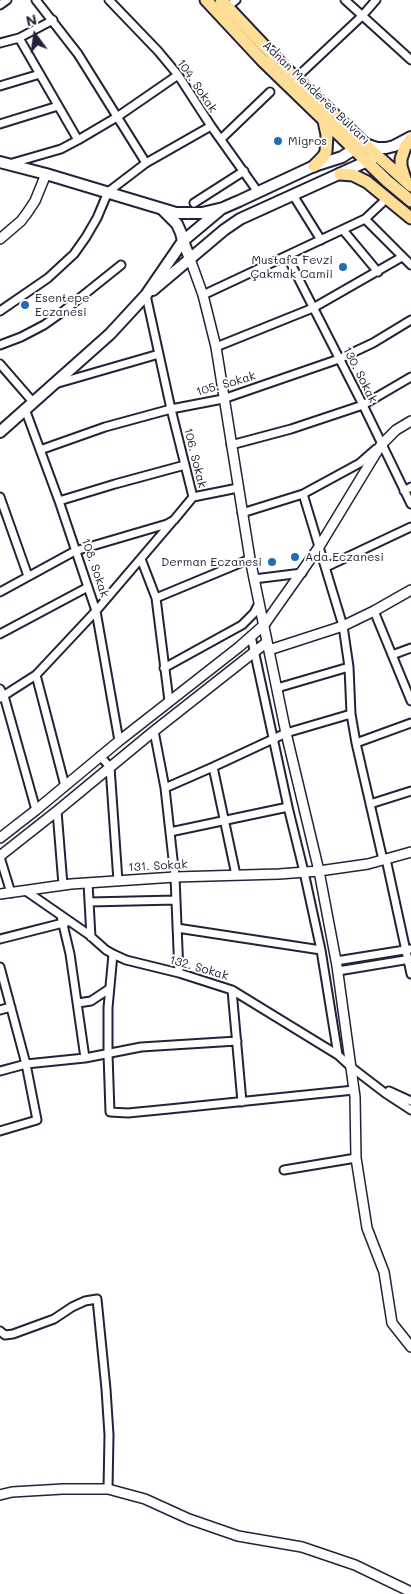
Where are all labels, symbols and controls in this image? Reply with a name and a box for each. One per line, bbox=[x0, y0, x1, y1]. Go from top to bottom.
text: N bbox=[24, 9, 39, 30]
north arrow bbox=[10, 10, 60, 60]
street label: Adnan Menderes Bulvarı bbox=[260, 38, 372, 148]
street label: 104. Sokak bbox=[174, 57, 220, 115]
place label: Migros bbox=[288, 134, 327, 148]
marker: Migros bbox=[272, 135, 284, 147]
place label: Mustafa Fevzi Çakmak Camii bbox=[250, 253, 333, 281]
marker: Mustafa Fevzi Çakmak Camii bbox=[337, 261, 349, 273]
place label: Esentepe Eczanesi bbox=[35, 291, 89, 319]
marker: Esentepe Eczanesi bbox=[19, 299, 31, 311]
street label: 130. Sokak bbox=[340, 344, 380, 406]
street label: 105. Sokak bbox=[195, 369, 257, 399]
street label: 106. Sokak bbox=[181, 426, 209, 490]
street label: 108. Sokak bbox=[78, 537, 112, 599]
place label: Ada Eczanesi bbox=[305, 550, 384, 564]
marker: Ada Eczanesi bbox=[289, 551, 301, 563]
place label: Derman Eczanesi bbox=[161, 555, 262, 569]
marker: Derman Eczanesi bbox=[266, 556, 278, 568]
street label: 131. Sokak bbox=[128, 857, 188, 875]
street label: 132. Sokak bbox=[168, 953, 230, 983]

